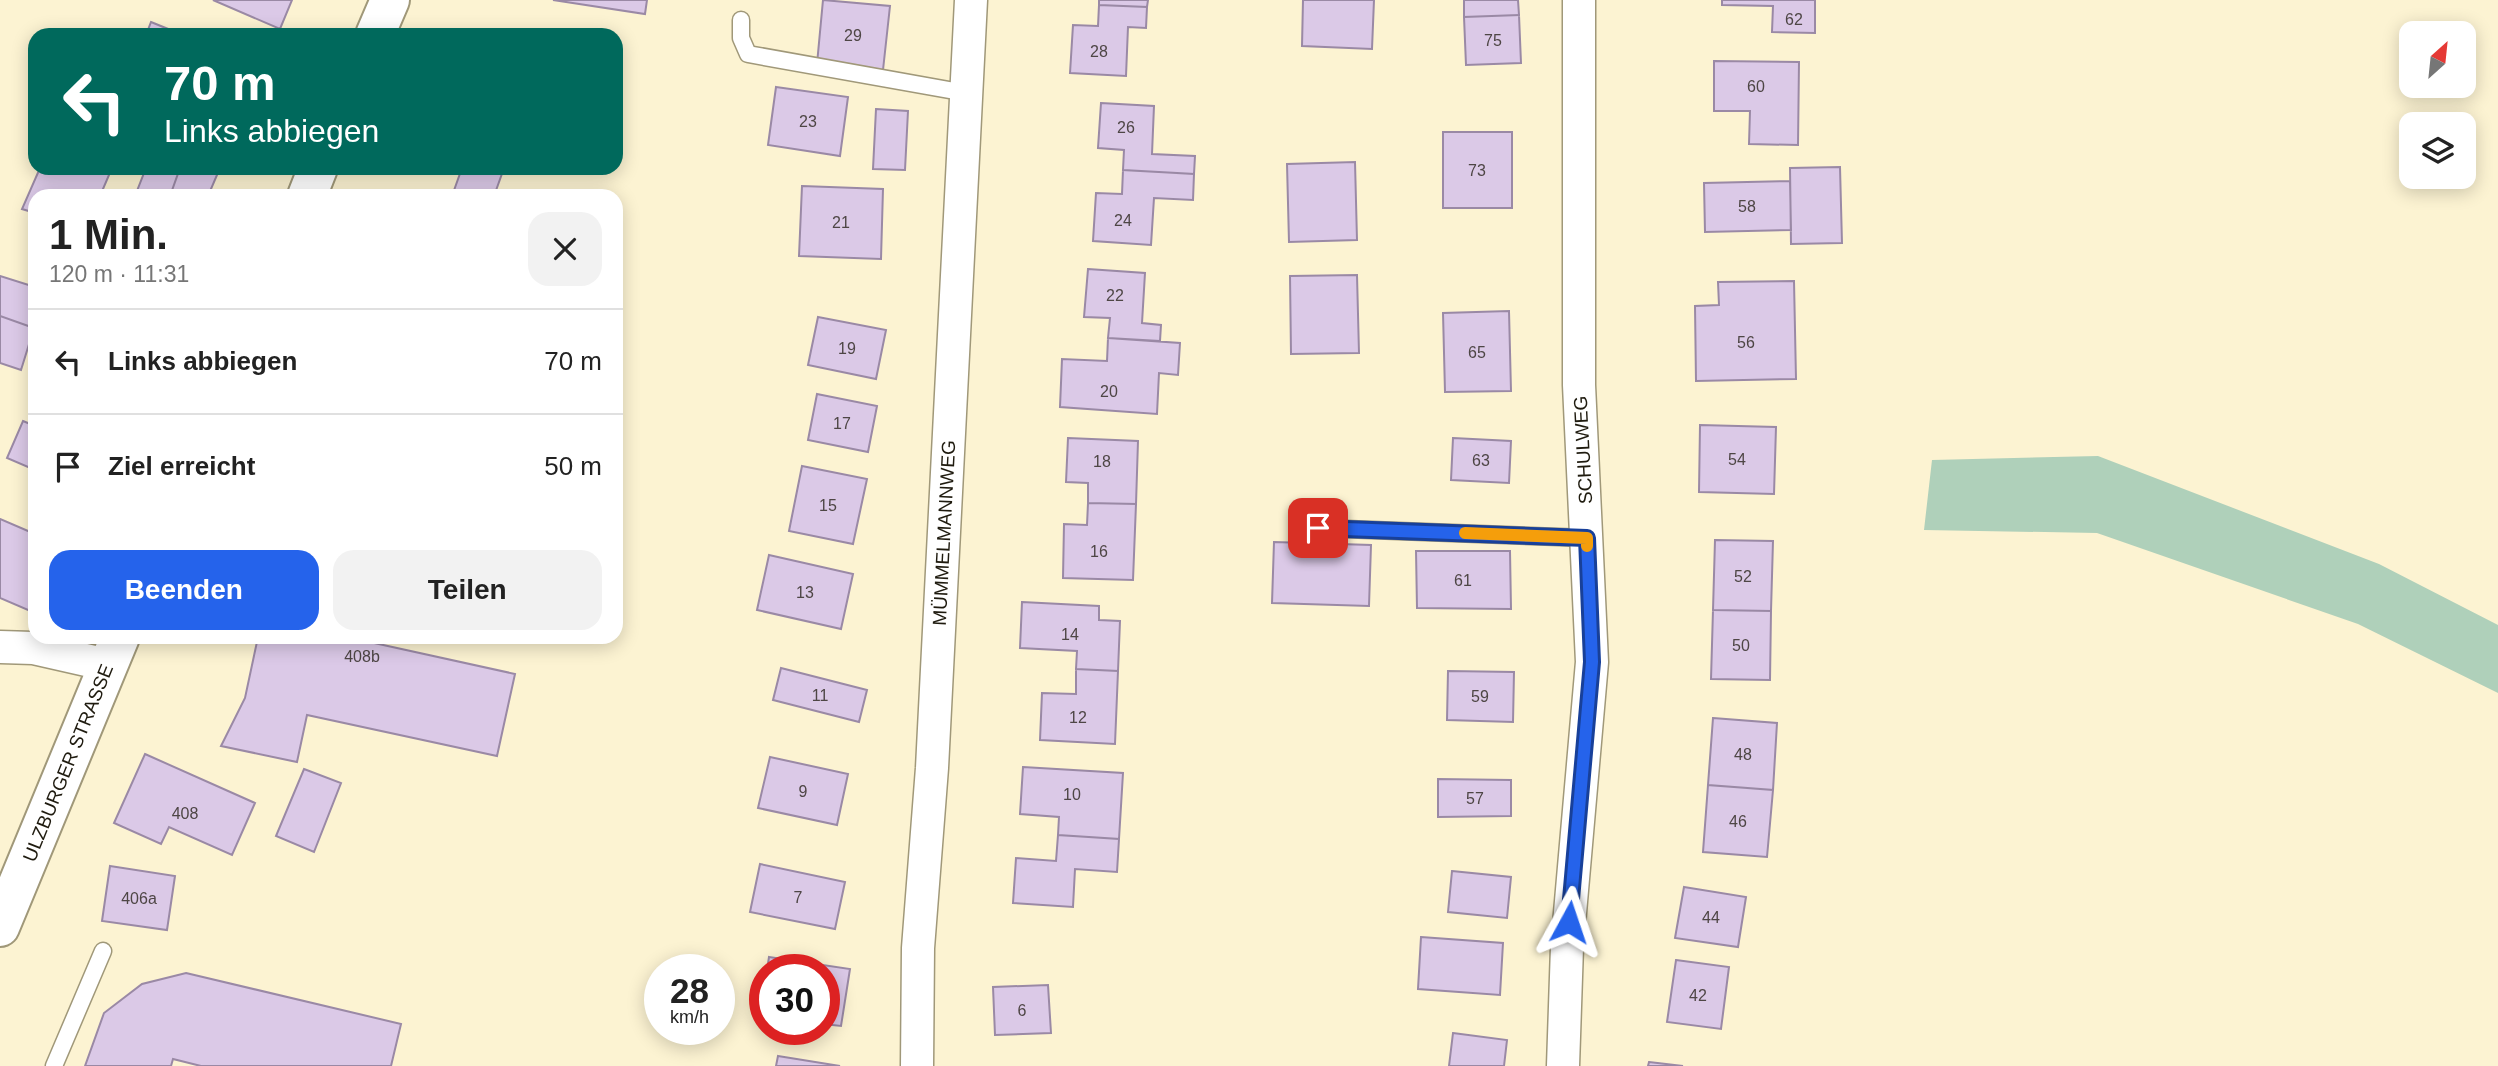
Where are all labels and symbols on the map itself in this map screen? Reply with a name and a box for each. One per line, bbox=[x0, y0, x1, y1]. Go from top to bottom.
house number: 62 bbox=[1785, 11, 1803, 28]
north arrow bbox=[2399, 21, 2476, 98]
house number: 29 bbox=[844, 27, 862, 44]
house number: 75 bbox=[1484, 32, 1502, 49]
house number: 28 bbox=[1090, 43, 1108, 60]
house number: 60 bbox=[1747, 78, 1765, 95]
house number: 23 bbox=[799, 113, 817, 130]
house number: 26 bbox=[1117, 119, 1135, 136]
house number: 73 bbox=[1468, 162, 1486, 179]
house number: 58 bbox=[1738, 198, 1756, 215]
house number: 24 bbox=[1114, 212, 1132, 229]
house number: 21 bbox=[832, 214, 850, 231]
house number: 22 bbox=[1106, 287, 1124, 304]
house number: 56 bbox=[1737, 334, 1755, 351]
house number: 19 bbox=[838, 340, 856, 357]
house number: 65 bbox=[1468, 344, 1486, 361]
house number: 20 bbox=[1100, 383, 1118, 400]
street label: SCHULWEG bbox=[1570, 395, 1596, 505]
house number: 17 bbox=[833, 415, 851, 432]
street label: MÜMMELMANNWEG bbox=[929, 440, 959, 626]
house number: 54 bbox=[1728, 451, 1746, 468]
house number: 63 bbox=[1472, 452, 1490, 469]
house number: 18 bbox=[1093, 453, 1111, 470]
house number: 15 bbox=[819, 497, 837, 514]
pin bbox=[1288, 498, 1348, 558]
house number: 16 bbox=[1090, 543, 1108, 560]
house number: 52 bbox=[1734, 568, 1752, 585]
house number: 61 bbox=[1454, 572, 1472, 589]
house number: 13 bbox=[796, 584, 814, 601]
house number: 14 bbox=[1061, 626, 1079, 643]
house number: 50 bbox=[1732, 637, 1750, 654]
house number: 408b bbox=[344, 648, 380, 665]
street label: ULZBURGER STRASSE bbox=[19, 661, 117, 865]
house number: 11 bbox=[812, 687, 828, 704]
house number: 59 bbox=[1471, 688, 1489, 705]
house number: 12 bbox=[1069, 709, 1087, 726]
house number: 48 bbox=[1734, 746, 1752, 763]
house number: 9 bbox=[799, 783, 808, 800]
house number: 10 bbox=[1063, 786, 1081, 803]
house number: 57 bbox=[1466, 790, 1484, 807]
house number: 408 bbox=[172, 805, 198, 822]
house number: 46 bbox=[1729, 813, 1747, 830]
position arrow bbox=[1532, 885, 1606, 959]
house number: 7 bbox=[794, 889, 803, 906]
house number: 406a bbox=[121, 890, 157, 907]
house number: 44 bbox=[1702, 909, 1720, 926]
speed limit sign: 30 bbox=[749, 954, 840, 1045]
house number: 42 bbox=[1689, 987, 1707, 1004]
house number: 6 bbox=[1018, 1002, 1027, 1019]

